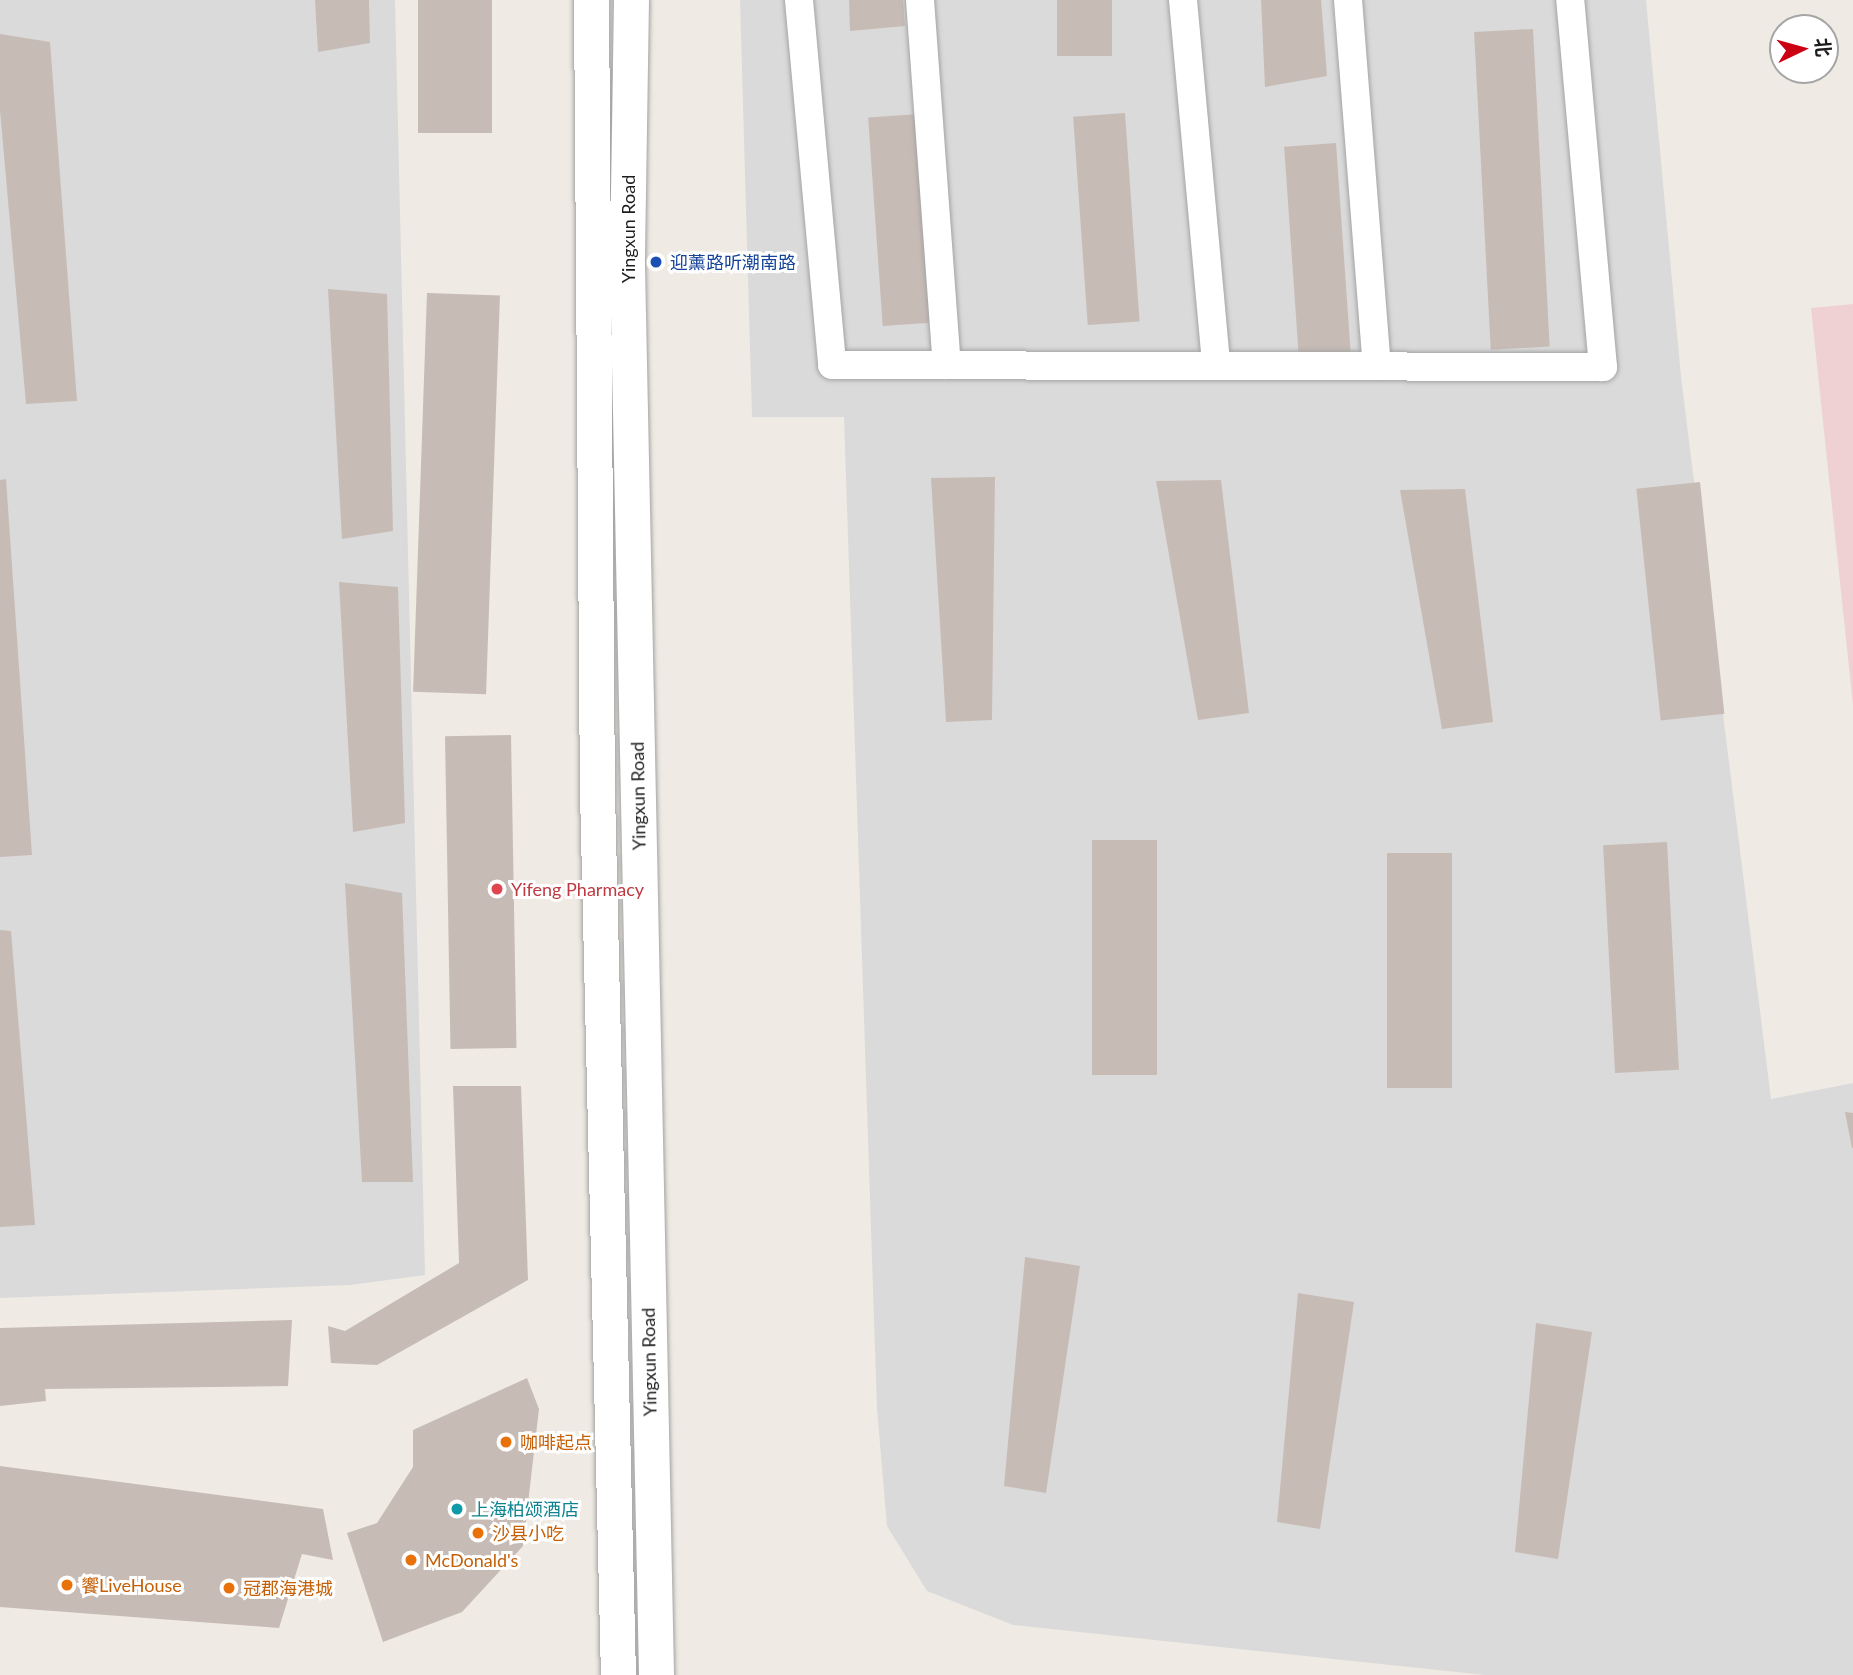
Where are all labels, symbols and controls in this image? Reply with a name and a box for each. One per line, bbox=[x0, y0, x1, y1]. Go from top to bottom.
north arrow bbox=[1769, 14, 1839, 84]
text: 北 bbox=[1811, 37, 1836, 58]
street label: Yingxun Road bbox=[617, 175, 639, 283]
place label: 迎薰路听潮南路 bbox=[670, 251, 796, 273]
marker: 迎薰路听潮南路 bbox=[648, 254, 664, 270]
street label: Yingxun Road bbox=[626, 742, 650, 850]
place label: Yifeng Pharmacy bbox=[511, 878, 644, 900]
marker: Yifeng Pharmacy bbox=[489, 881, 505, 897]
street label: Yingxun Road bbox=[637, 1308, 661, 1416]
place label: 咖啡起点 bbox=[520, 1431, 592, 1453]
marker: 咖啡起点 bbox=[498, 1434, 514, 1450]
place label: 上海柏颂酒店 bbox=[471, 1498, 579, 1520]
marker: 上海柏颂酒店 bbox=[449, 1501, 465, 1517]
place label: 沙县小吃 bbox=[492, 1522, 564, 1544]
marker: 沙县小吃 bbox=[470, 1525, 486, 1541]
place label: McDonald's bbox=[425, 1549, 518, 1571]
marker: McDonald's bbox=[403, 1552, 419, 1568]
place label: 饗LiveHouse bbox=[81, 1574, 182, 1596]
marker: 饗LiveHouse bbox=[59, 1577, 75, 1593]
place label: 冠郡海港城 bbox=[243, 1577, 333, 1599]
marker: 冠郡海港城 bbox=[221, 1580, 237, 1596]

